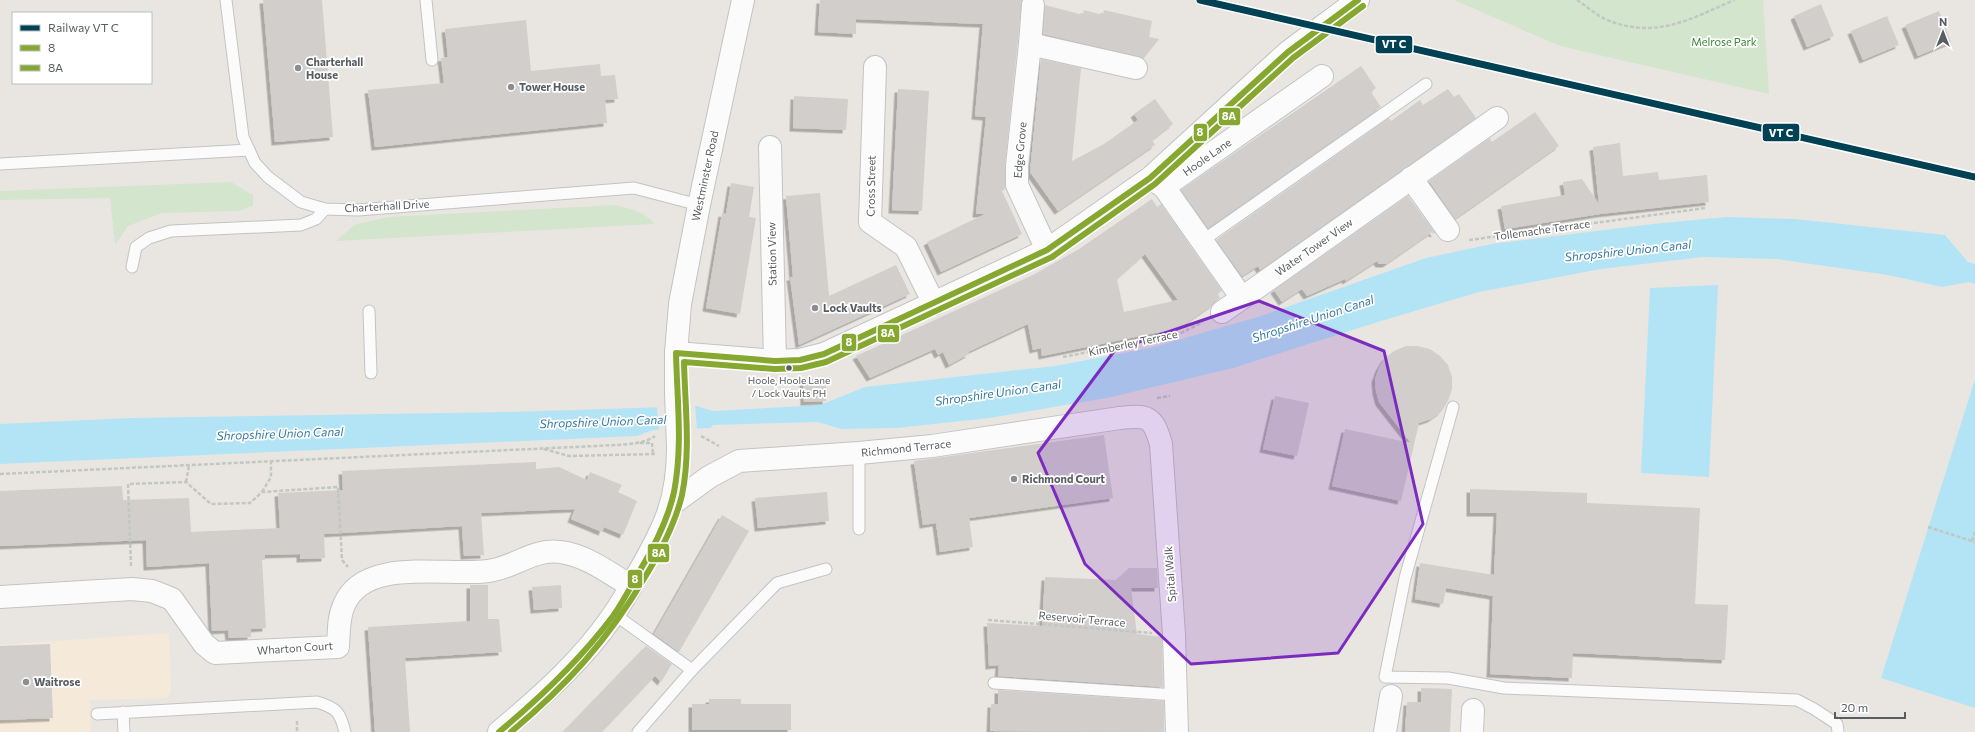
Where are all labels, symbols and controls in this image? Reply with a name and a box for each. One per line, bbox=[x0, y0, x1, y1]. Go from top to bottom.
legend bbox=[12, 12, 152, 84]
north arrow bbox=[1923, 12, 1963, 52]
text: N bbox=[1939, 15, 1947, 28]
text: Railway VT C bbox=[48, 20, 119, 34]
line badge: VT C bbox=[1375, 35, 1413, 54]
park label: Melrose Park bbox=[1691, 35, 1757, 48]
text: VT C bbox=[1382, 37, 1407, 50]
text: 8 bbox=[48, 40, 55, 54]
place label: Charterhall House bbox=[306, 55, 363, 81]
text: 8A bbox=[48, 60, 63, 74]
marker: Charterhall House bbox=[293, 63, 303, 73]
place label: Tower House bbox=[519, 80, 585, 93]
marker: Tower House bbox=[506, 82, 516, 92]
line badge: 8A bbox=[1218, 107, 1241, 126]
text: 8A bbox=[1222, 109, 1236, 122]
street label: Edge Grove bbox=[1011, 121, 1028, 179]
line badge: 8 bbox=[1193, 123, 1208, 142]
line badge: VT C bbox=[1762, 123, 1800, 142]
text: 8 bbox=[1197, 125, 1204, 138]
text: VT C bbox=[1769, 126, 1794, 139]
street label: Westminster Road bbox=[689, 130, 720, 222]
street label: Hoole Lane bbox=[1180, 135, 1234, 178]
street label: Cross Street bbox=[863, 155, 878, 217]
street label: Charterhall Drive bbox=[344, 197, 430, 214]
street label: Water Tower View bbox=[1273, 215, 1355, 278]
street label: Tollemache Terrace bbox=[1493, 216, 1591, 243]
street label: Station View bbox=[764, 222, 779, 286]
water label: Shropshire Union Canal bbox=[1564, 236, 1693, 264]
water label: Shropshire Union Canal bbox=[1250, 291, 1376, 344]
place label: Lock Vaults bbox=[823, 301, 882, 314]
marker: Lock Vaults bbox=[810, 303, 820, 313]
line badge: 8A bbox=[877, 324, 900, 343]
text: 8A bbox=[881, 326, 895, 339]
street label: Kimberley Terrace bbox=[1087, 327, 1179, 358]
line badge: 8 bbox=[841, 333, 857, 352]
text: 8 bbox=[846, 335, 853, 348]
marker: Hoole, Hoole Lane / Lock Vaults PH bbox=[784, 363, 794, 373]
place label: Hoole, Hoole Lane / Lock Vaults PH bbox=[748, 374, 830, 399]
water label: Shropshire Union Canal bbox=[934, 376, 1063, 408]
water label: Shropshire Union Canal bbox=[539, 412, 668, 430]
water label: Shropshire Union Canal bbox=[216, 424, 345, 442]
street label: Richmond Terrace bbox=[860, 436, 952, 459]
place label: Richmond Court bbox=[1022, 472, 1105, 485]
marker: Richmond Court bbox=[1009, 474, 1019, 484]
line badge: 8A bbox=[647, 543, 670, 563]
text: 8A bbox=[652, 546, 666, 559]
street label: Spital Walk bbox=[1161, 546, 1178, 602]
line badge: 8 bbox=[627, 569, 643, 589]
text: 8 bbox=[632, 572, 639, 585]
street label: Reservoir Terrace bbox=[1038, 608, 1126, 629]
street label: Wharton Court bbox=[256, 638, 334, 657]
place label: Waitrose bbox=[34, 675, 80, 688]
marker: Waitrose bbox=[21, 677, 31, 687]
scale bar bbox=[1835, 694, 1905, 720]
text: 20 m bbox=[1841, 700, 1868, 714]

